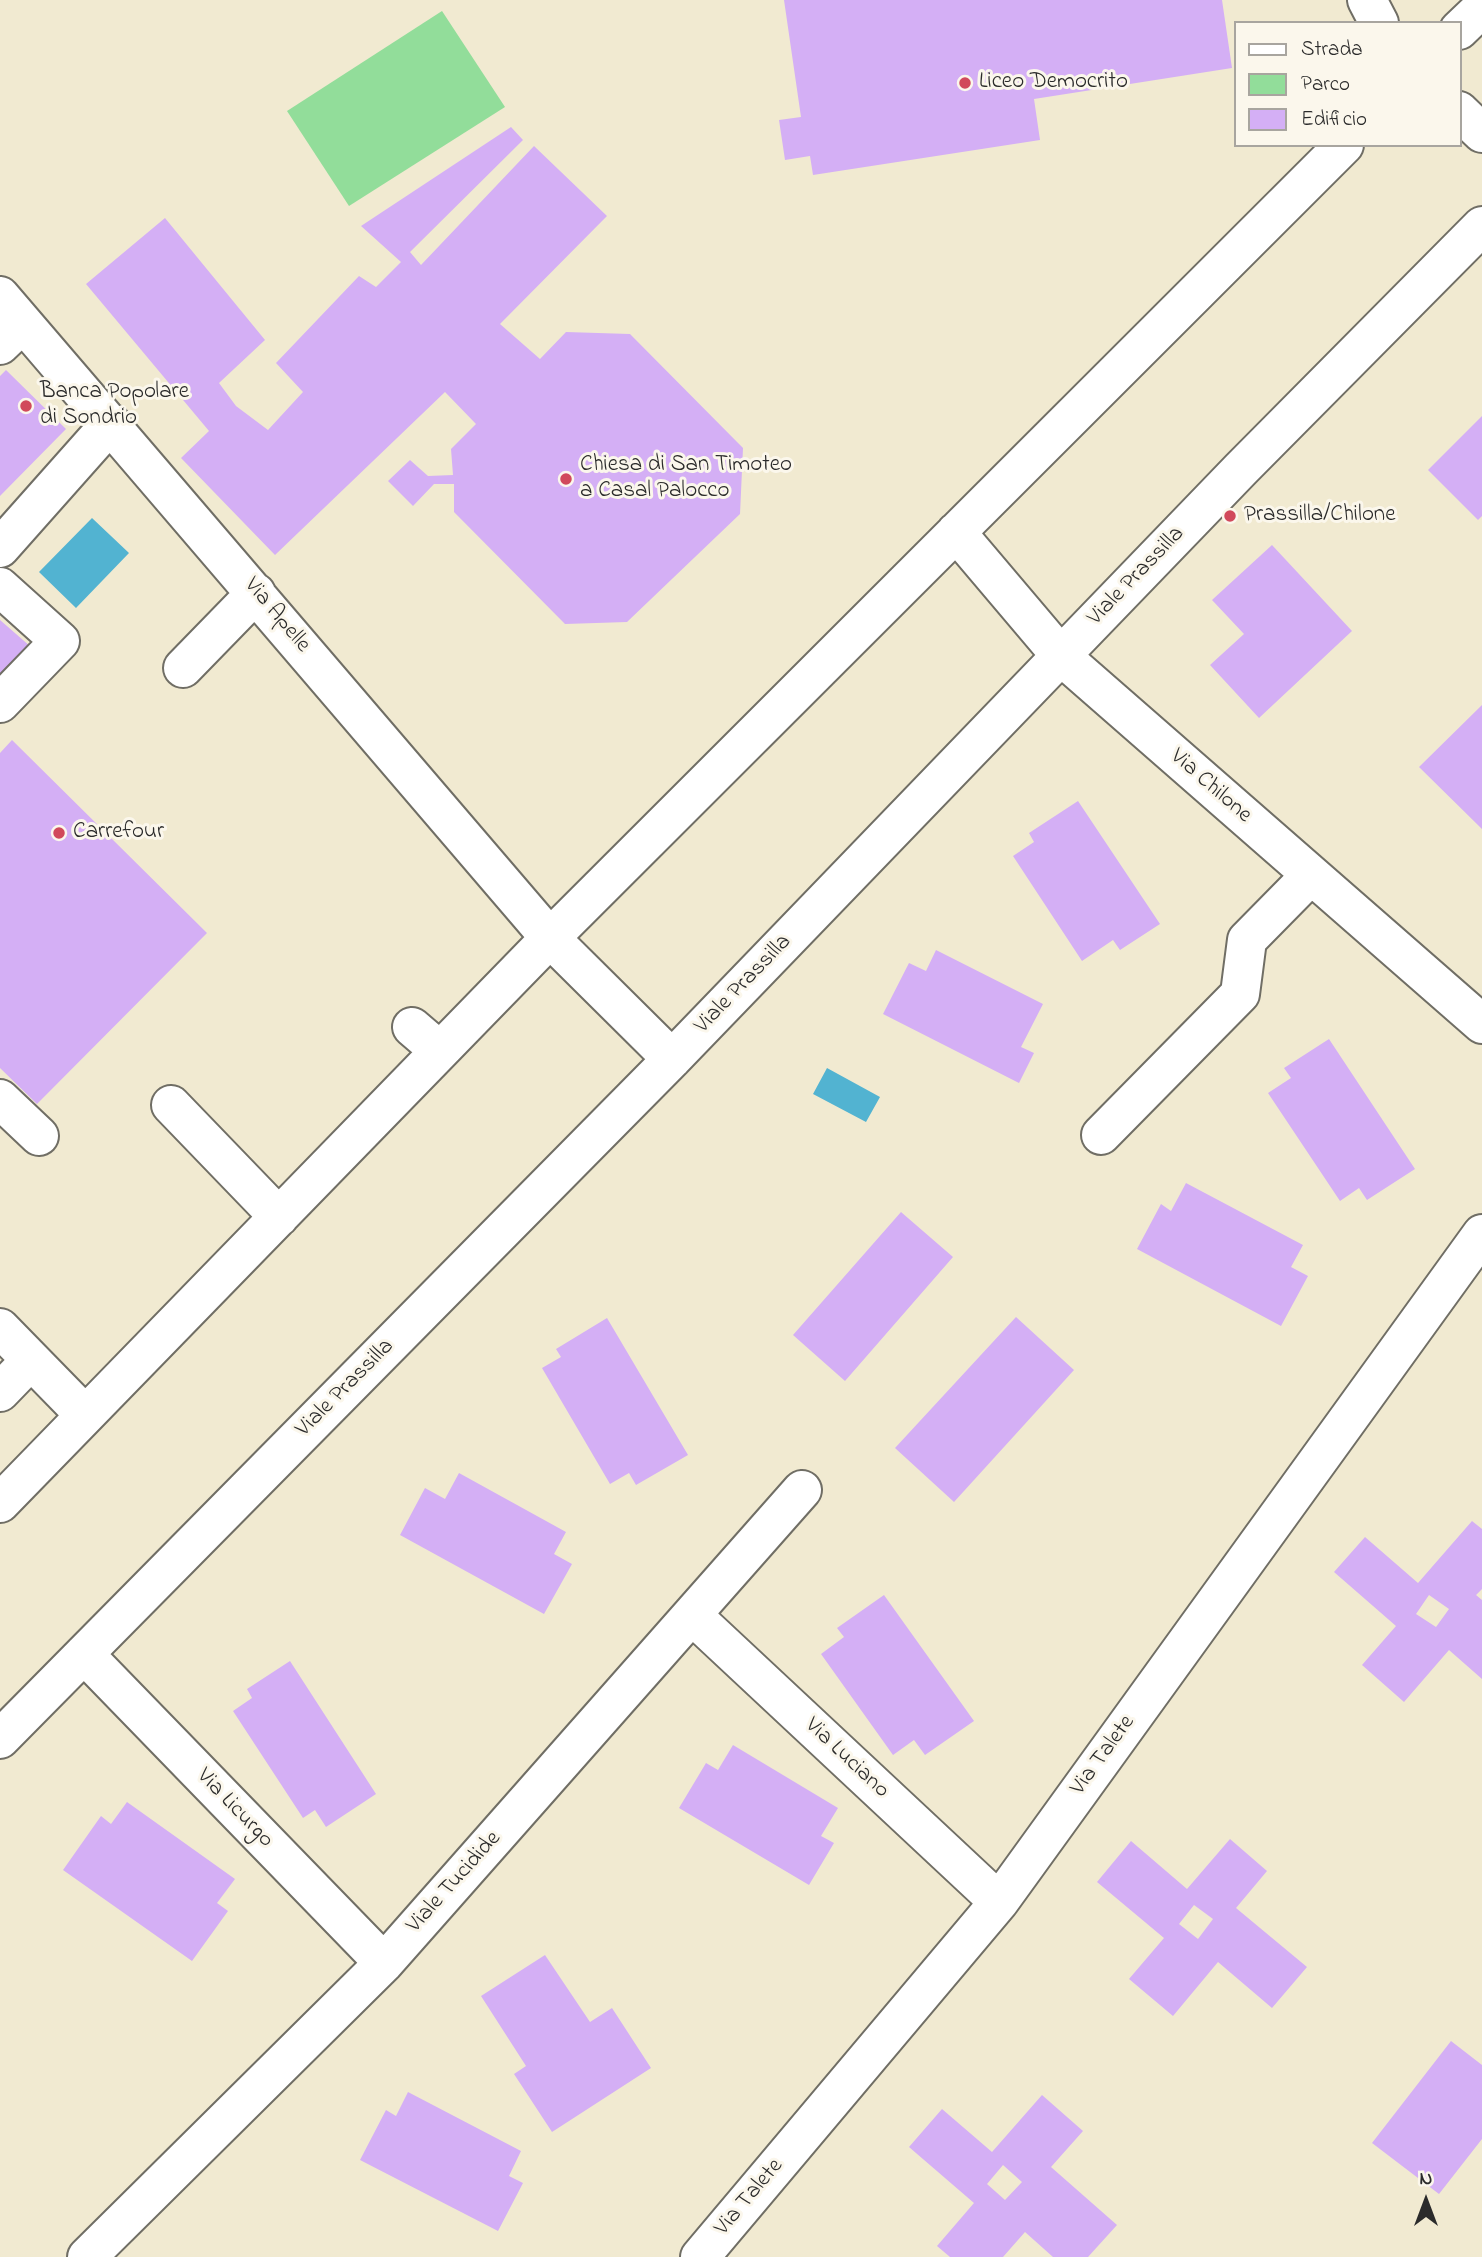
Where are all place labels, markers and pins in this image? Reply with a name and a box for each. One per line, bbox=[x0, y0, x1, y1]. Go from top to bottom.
place label: Liceo Democrito bbox=[979, 69, 1128, 97]
marker: Liceo Democrito bbox=[957, 75, 973, 91]
place label: Banca Popolare di Sondrio bbox=[40, 379, 189, 433]
marker: Banca Popolare di Sondrio bbox=[18, 398, 34, 414]
place label: Chiesa di San Timoteo a Casal Palocco bbox=[580, 452, 792, 506]
marker: Chiesa di San Timoteo a Casal Palocco bbox=[558, 471, 574, 487]
place label: Prassilla/Chilone bbox=[1244, 502, 1395, 530]
marker: Prassilla/Chilone bbox=[1222, 508, 1238, 524]
place label: Carrefour bbox=[73, 819, 164, 847]
marker: Carrefour bbox=[51, 825, 67, 841]

